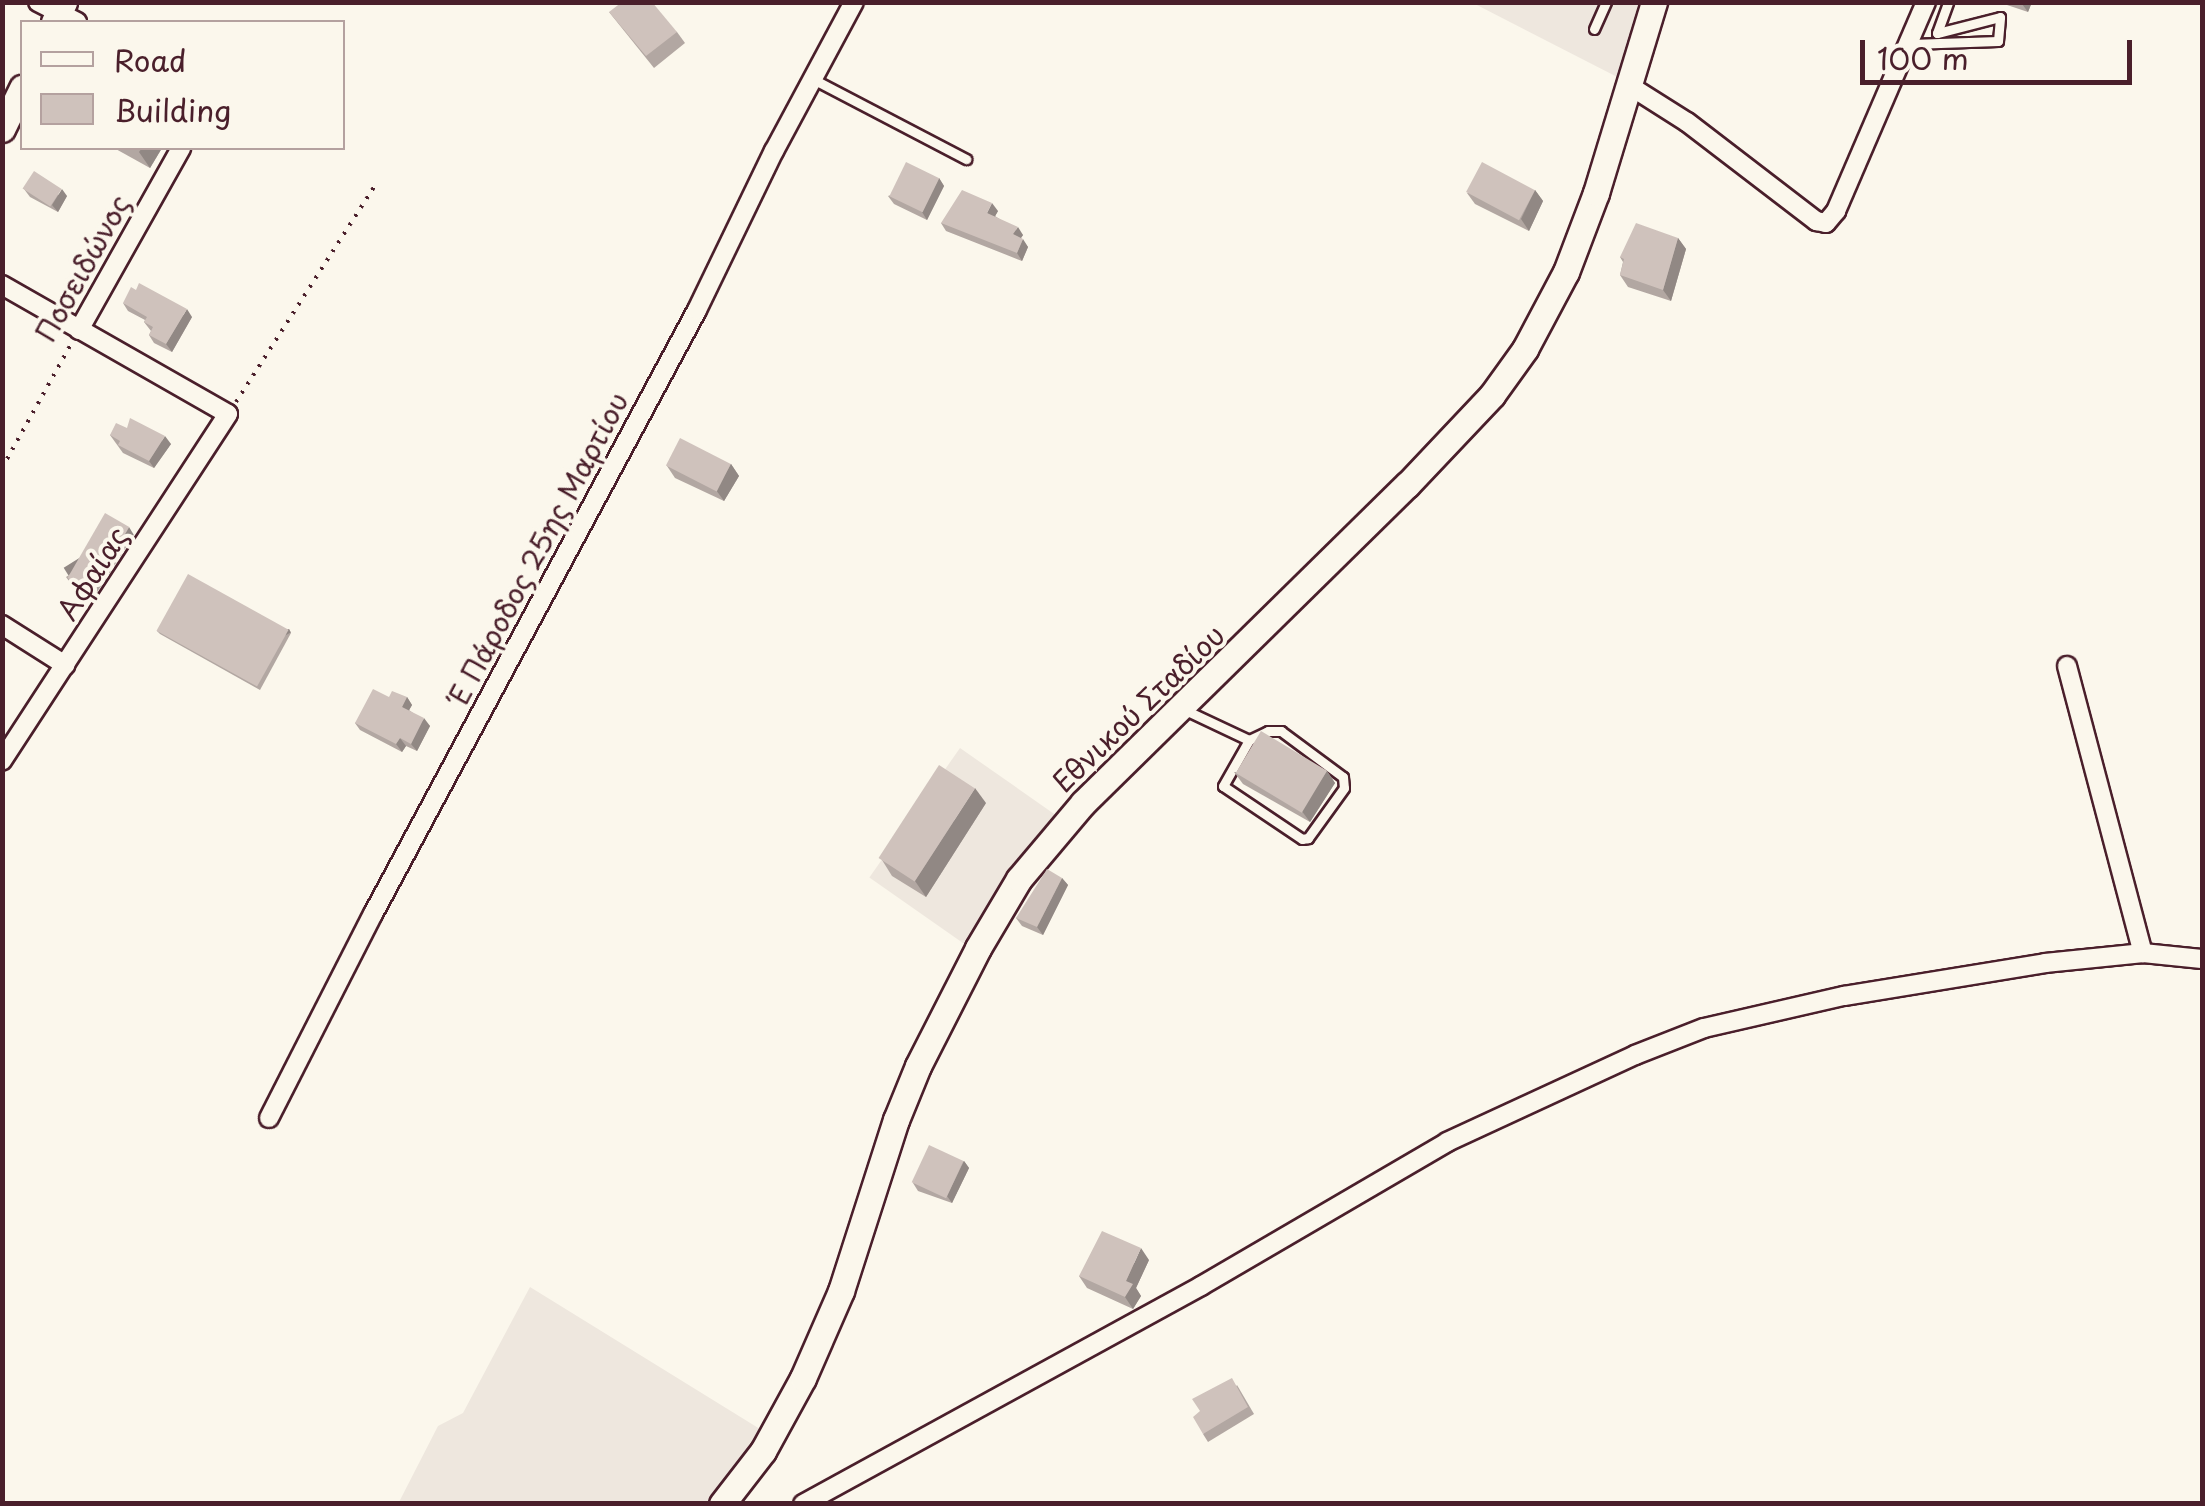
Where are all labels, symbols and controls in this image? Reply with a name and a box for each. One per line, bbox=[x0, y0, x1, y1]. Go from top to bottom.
legend bbox=[20, 20, 345, 150]
scale bar bbox=[1865, 20, 2138, 82]
text: 100 m bbox=[1877, 35, 1969, 80]
text: Road bbox=[114, 37, 187, 82]
text: Building bbox=[114, 87, 231, 132]
street label: Ποσειδώνος bbox=[28, 189, 136, 347]
street label: Ε΄ Πάροδος 25ης Μαρτίου bbox=[441, 386, 635, 710]
street label: Αφαίας bbox=[50, 520, 134, 626]
street label: Εθνικού Σταδίου bbox=[1045, 617, 1231, 799]

